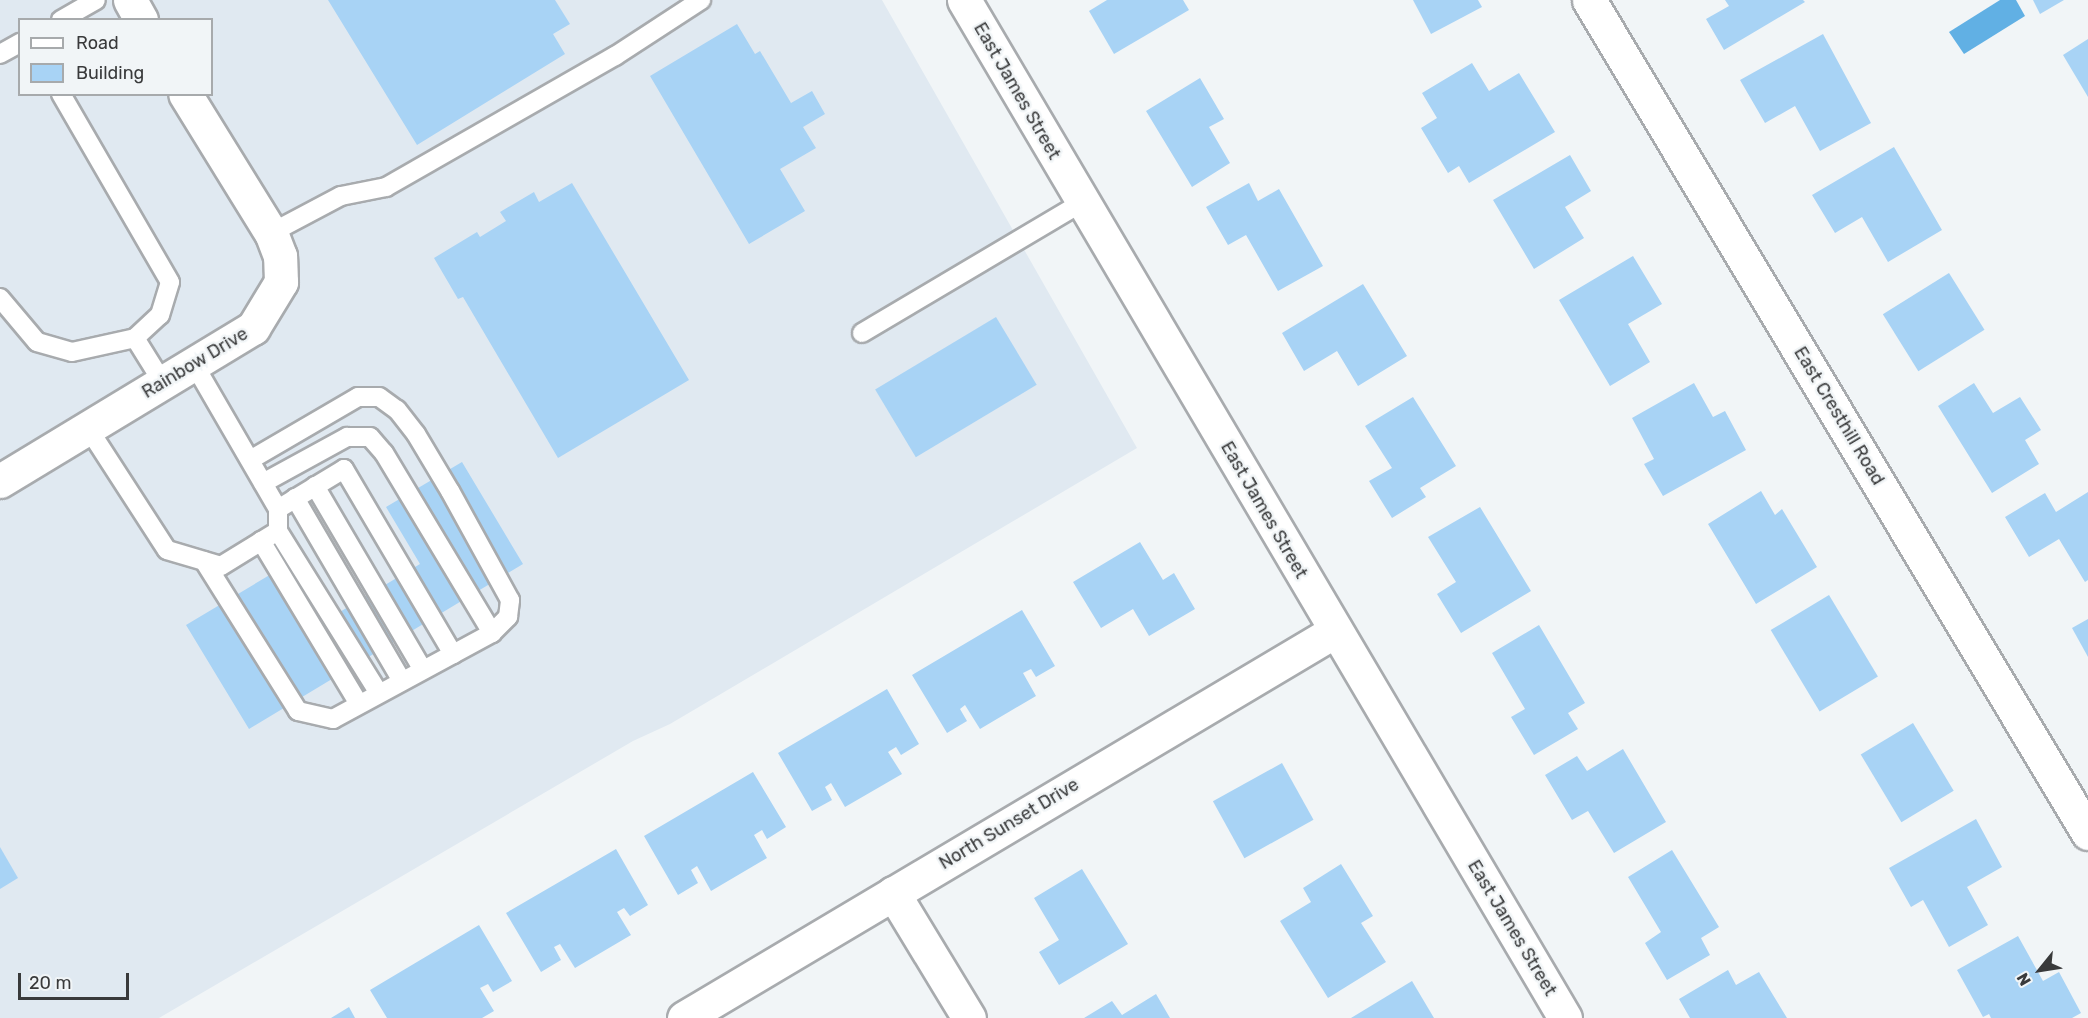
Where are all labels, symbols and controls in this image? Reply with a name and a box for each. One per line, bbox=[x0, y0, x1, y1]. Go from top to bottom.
legend bbox=[18, 18, 213, 96]
street label: East James Street bbox=[969, 19, 1065, 163]
text: Road bbox=[76, 32, 119, 54]
text: Building bbox=[76, 62, 144, 84]
street label: Rainbow Drive bbox=[138, 323, 252, 403]
street label: East Cresthill Road bbox=[1789, 343, 1889, 489]
street label: East James Street bbox=[1216, 438, 1312, 582]
street label: North Sunset Drive bbox=[935, 774, 1083, 874]
street label: East James Street bbox=[1463, 856, 1561, 1000]
north arrow bbox=[2010, 940, 2070, 1000]
scale bar bbox=[21, 961, 132, 999]
text: N bbox=[2013, 970, 2035, 989]
text: 20 m bbox=[29, 972, 71, 994]

